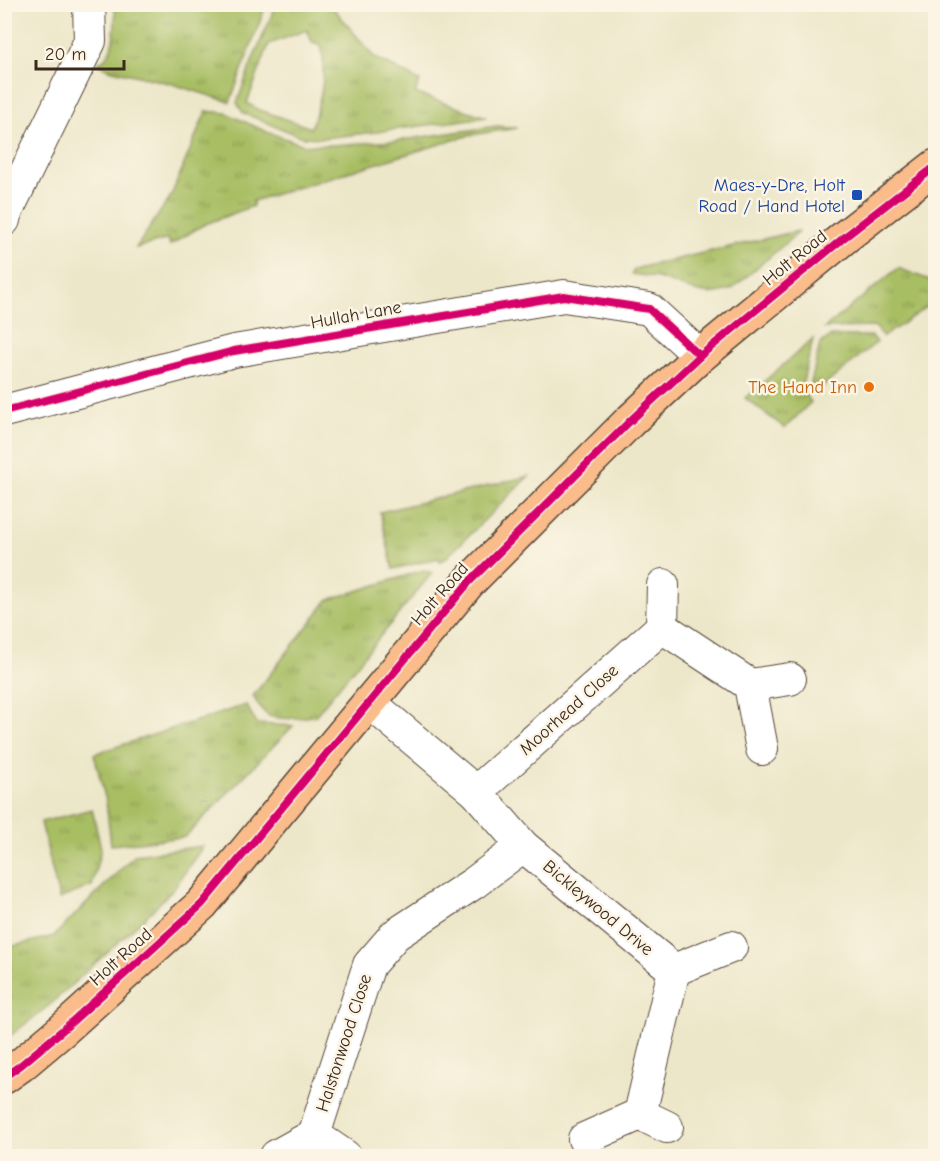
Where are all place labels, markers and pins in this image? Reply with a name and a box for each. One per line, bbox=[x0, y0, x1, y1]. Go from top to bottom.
place label: Maes-y-Dre, Holt Road / Hand Hotel bbox=[698, 175, 846, 217]
marker: Maes-y-Dre, Holt Road / Hand Hotel bbox=[850, 188, 864, 202]
place label: The Hand Inn bbox=[748, 377, 857, 398]
marker: The Hand Inn bbox=[862, 380, 876, 394]

